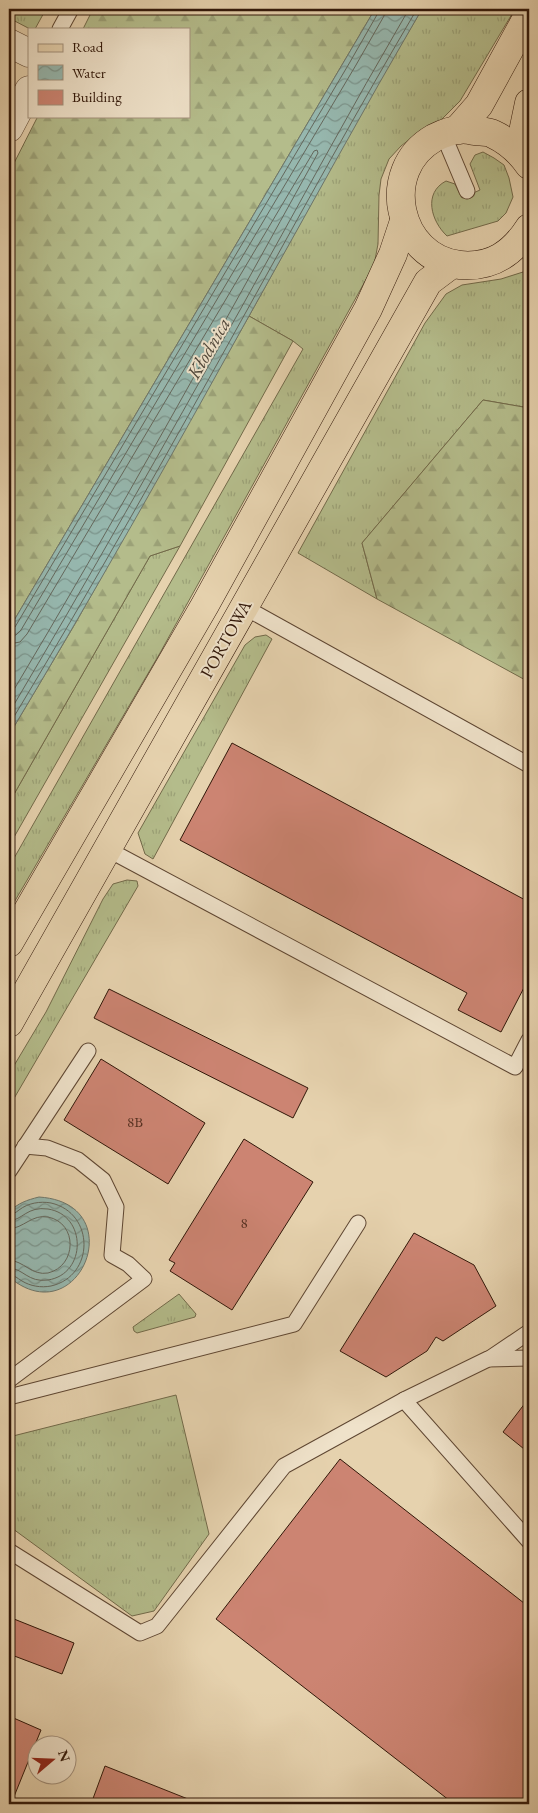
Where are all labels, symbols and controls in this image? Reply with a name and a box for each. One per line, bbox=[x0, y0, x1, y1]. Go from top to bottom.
legend bbox=[28, 28, 190, 118]
text: Road bbox=[72, 37, 104, 56]
text: Water bbox=[72, 63, 106, 82]
text: Building bbox=[72, 87, 122, 106]
water label: Kłodnica bbox=[180, 313, 236, 384]
street label: PORTOWA bbox=[195, 595, 257, 682]
house number: 8B bbox=[127, 1112, 143, 1131]
house number: 8 bbox=[240, 1213, 248, 1232]
north arrow bbox=[28, 1736, 78, 1786]
text: N bbox=[54, 1747, 75, 1765]

